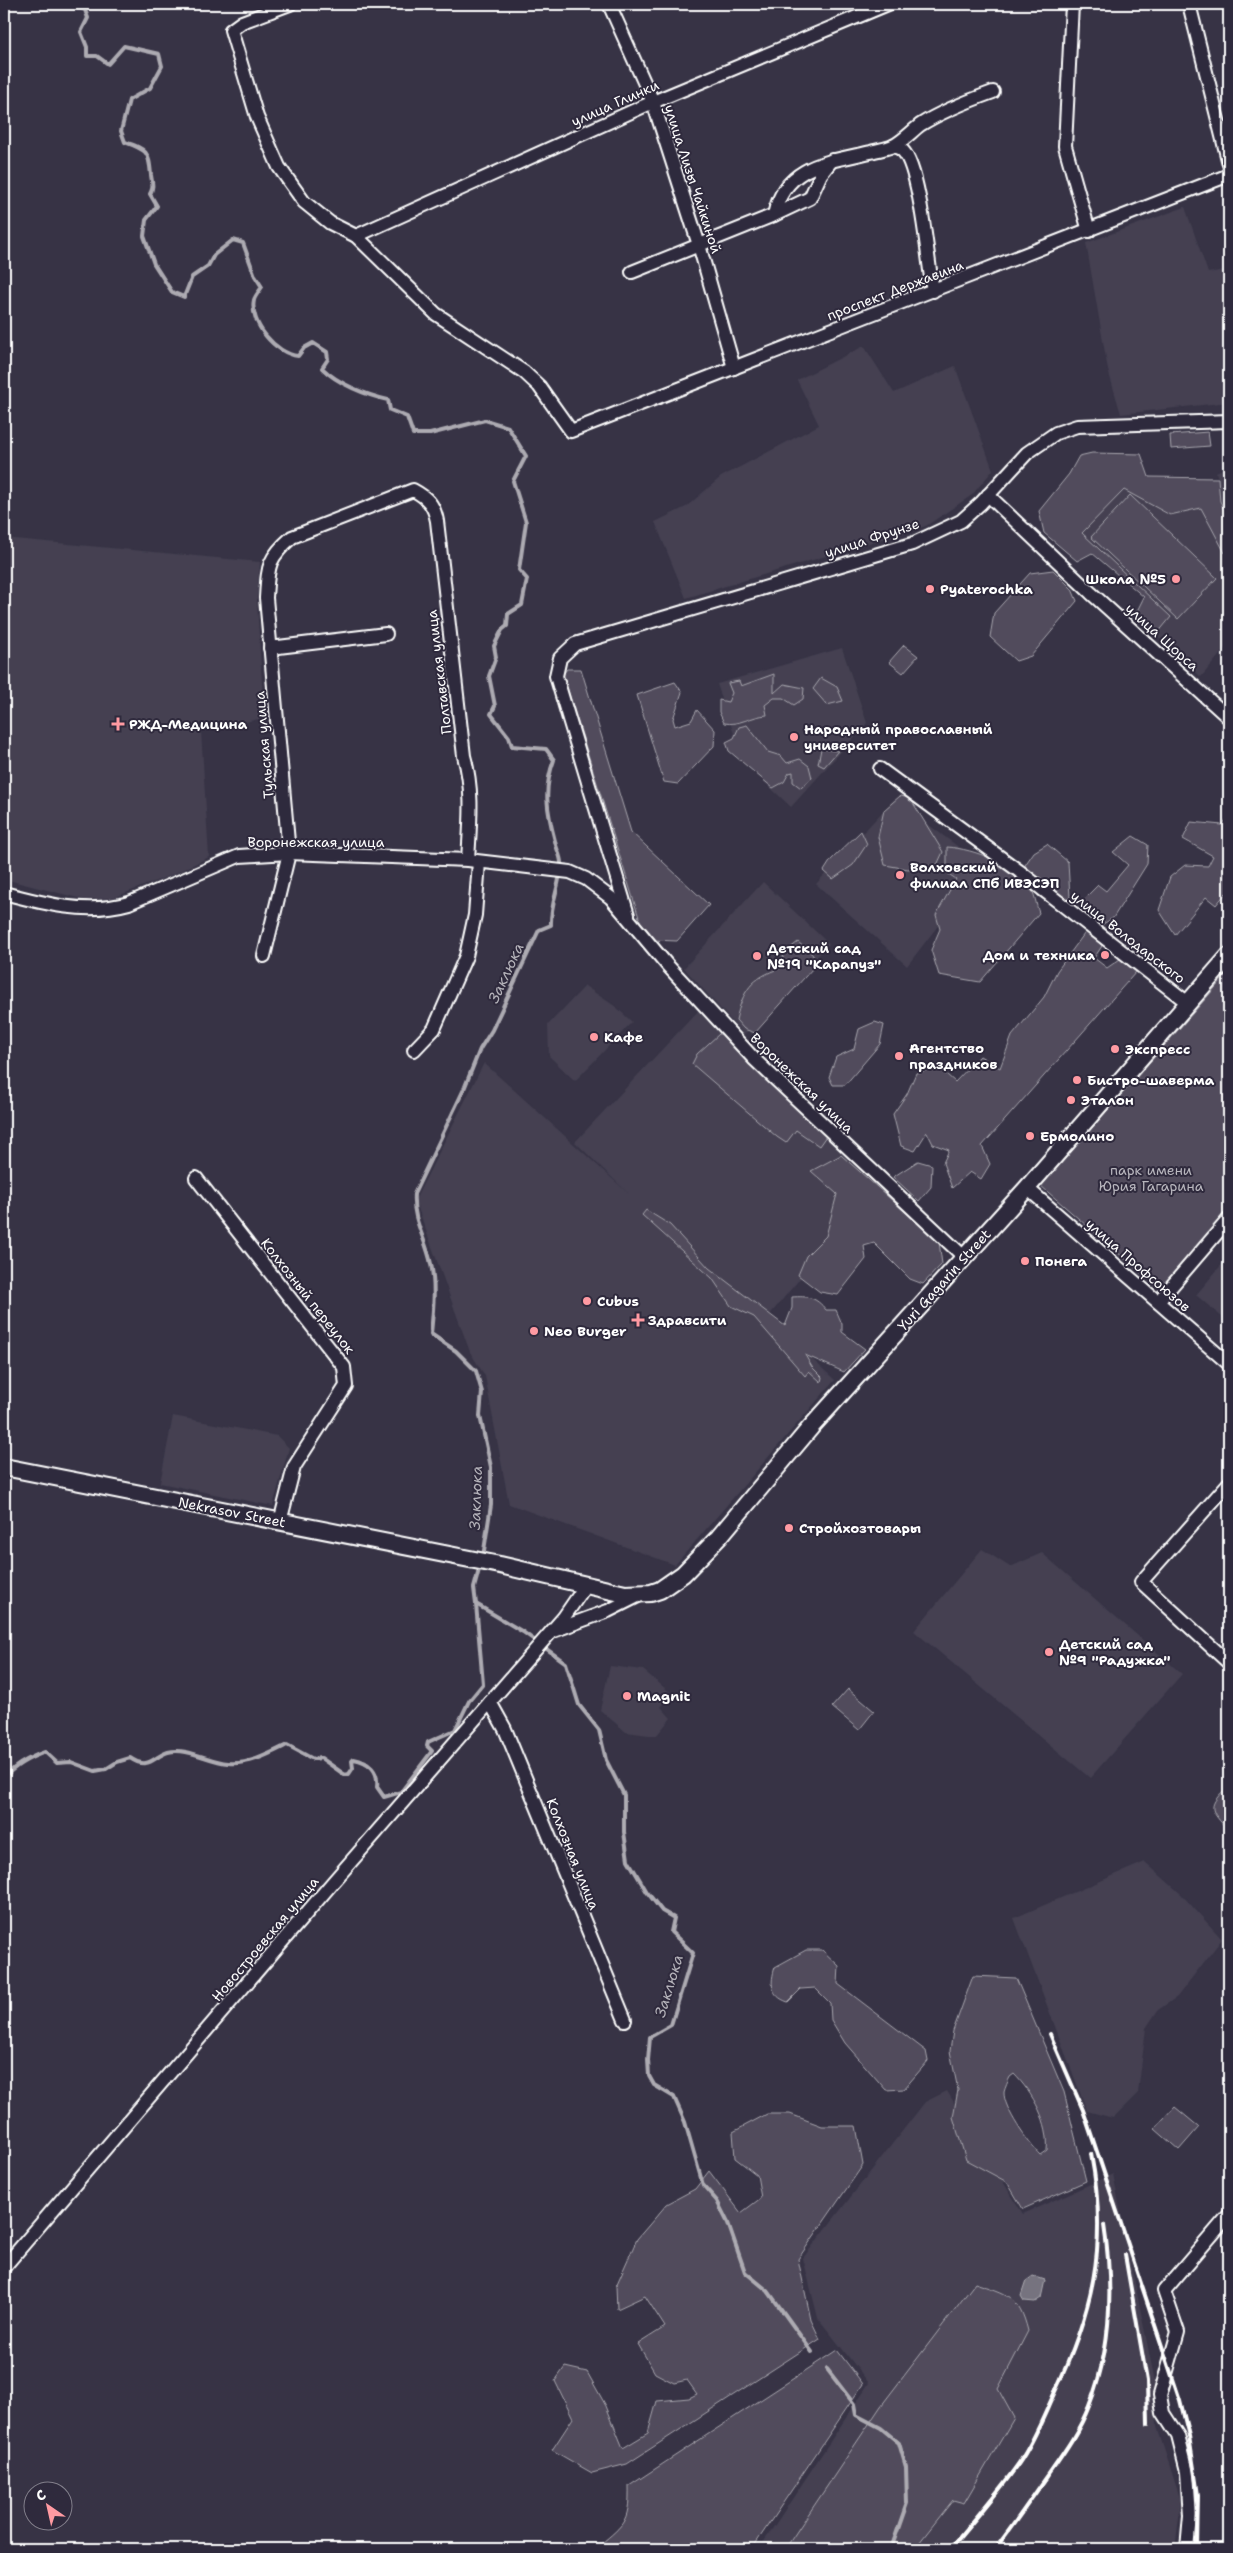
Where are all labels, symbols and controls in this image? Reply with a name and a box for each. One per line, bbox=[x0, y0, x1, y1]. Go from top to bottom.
street label: улица Глинки bbox=[568, 76, 662, 130]
street label: улица Лизы Чайкиной bbox=[660, 102, 726, 256]
street label: проспект Державина bbox=[824, 256, 966, 324]
street label: улица Фрунзе bbox=[822, 514, 922, 562]
place label: Школа №5 bbox=[1086, 570, 1166, 588]
marker: Школа №5 bbox=[1170, 573, 1182, 585]
place label: Pyaterochka bbox=[940, 580, 1033, 598]
marker: Pyaterochka bbox=[924, 583, 936, 595]
street label: улица Щорса bbox=[1121, 599, 1203, 675]
street label: Полтавская улица bbox=[422, 609, 456, 735]
street label: Тульская улица bbox=[250, 690, 278, 799]
place label: РЖД-Медицина bbox=[129, 715, 248, 733]
marker: РЖД-Медицина bbox=[111, 717, 125, 731]
place label: Народный православный университет bbox=[804, 720, 993, 754]
marker: Народный православный университет bbox=[788, 731, 800, 743]
street label: Воронежская улица bbox=[248, 833, 385, 851]
place label: Волховский филиал СПб ИВЭСЭП bbox=[910, 858, 1059, 892]
marker: Волховский филиал СПб ИВЭСЭП bbox=[894, 869, 906, 881]
street label: улица Володарского bbox=[1067, 887, 1189, 987]
place label: Детский сад №19 "Карапуз" bbox=[767, 939, 881, 973]
water label: Заклюка bbox=[483, 940, 529, 1006]
place label: Дом и техника bbox=[983, 946, 1095, 964]
marker: Дом и техника bbox=[1099, 949, 1111, 961]
marker: Детский сад №19 "Карапуз" bbox=[751, 950, 763, 962]
place label: Кафе bbox=[604, 1028, 643, 1046]
street label: Воронежская улица bbox=[747, 1029, 858, 1137]
marker: Кафе bbox=[588, 1031, 600, 1043]
place label: Агентство праздников bbox=[909, 1039, 997, 1073]
place label: Экспресс bbox=[1125, 1040, 1190, 1058]
marker: Экспресс bbox=[1109, 1043, 1121, 1055]
marker: Агентство праздников bbox=[893, 1050, 905, 1062]
place label: Бистро-шаверма bbox=[1087, 1071, 1215, 1089]
marker: Бистро-шаверма bbox=[1071, 1074, 1083, 1086]
place label: Эталон bbox=[1081, 1091, 1134, 1109]
marker: Эталон bbox=[1065, 1094, 1077, 1106]
place label: Ермолино bbox=[1040, 1127, 1114, 1145]
marker: Ермолино bbox=[1024, 1130, 1036, 1142]
park label: парк имени Юрия Гагарина bbox=[1099, 1161, 1204, 1195]
street label: улица Профсоюзов bbox=[1082, 1214, 1194, 1316]
street label: Yuri Gagarin Street bbox=[894, 1225, 994, 1335]
street label: Колхозный переулок bbox=[257, 1234, 359, 1358]
place label: Понега bbox=[1035, 1252, 1087, 1270]
marker: Понега bbox=[1019, 1255, 1031, 1267]
place label: Cubus bbox=[597, 1292, 639, 1310]
marker: Cubus bbox=[581, 1295, 593, 1307]
place label: Здравсити bbox=[648, 1311, 727, 1329]
marker: Здравсити bbox=[632, 1314, 644, 1326]
place label: Neo Burger bbox=[544, 1322, 627, 1340]
marker: Neo Burger bbox=[528, 1325, 540, 1337]
water label: Заклюка bbox=[465, 1465, 487, 1531]
street label: Nekrasov Street bbox=[177, 1493, 287, 1531]
place label: Стройхозтовары bbox=[799, 1519, 921, 1537]
marker: Стройхозтовары bbox=[783, 1522, 795, 1534]
place label: Детский cад №9 "Радужка" bbox=[1059, 1635, 1171, 1669]
marker: Детский cад №9 "Радужка" bbox=[1043, 1646, 1055, 1658]
place label: Magnit bbox=[637, 1687, 691, 1705]
marker: Magnit bbox=[621, 1690, 633, 1702]
street label: Колхозная улица bbox=[542, 1796, 604, 1913]
street label: Новостроевская улица bbox=[207, 1873, 323, 2005]
water label: Заклюка bbox=[650, 1952, 688, 2020]
north arrow bbox=[22, 2480, 72, 2530]
text: С bbox=[32, 2485, 49, 2505]

